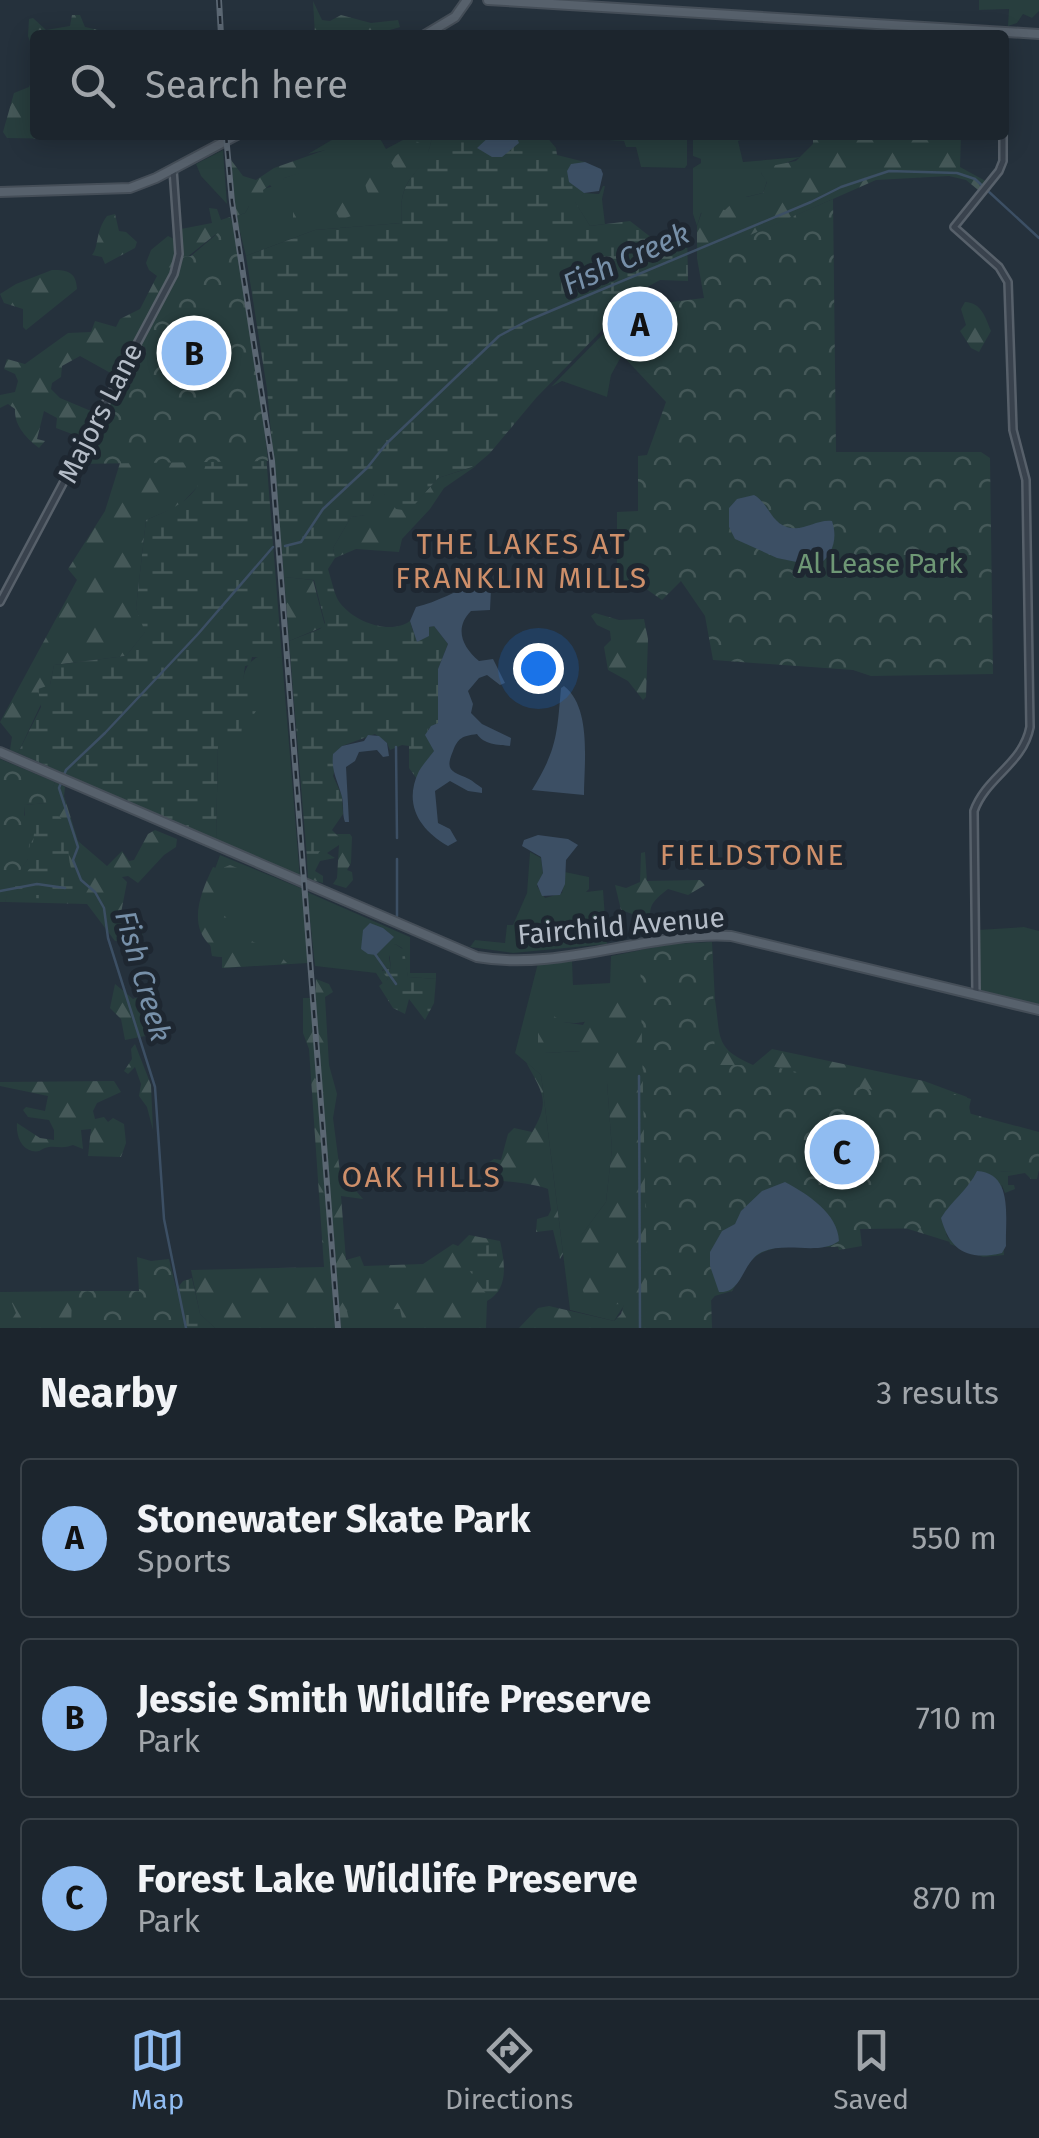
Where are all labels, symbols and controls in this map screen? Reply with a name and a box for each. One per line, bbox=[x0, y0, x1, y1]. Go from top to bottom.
search box bbox=[30, 30, 1009, 140]
icon: search bbox=[65, 58, 120, 113]
text: Search here bbox=[145, 62, 348, 108]
water label: Fish Creek bbox=[557, 215, 695, 303]
pin: A bbox=[608, 286, 672, 362]
pin: B bbox=[162, 316, 226, 390]
street label: Majors Lane bbox=[51, 338, 149, 488]
district label: THE LAKES AT FRANKLIN MILLS bbox=[395, 526, 649, 596]
park label: Al Lease Park bbox=[797, 547, 964, 580]
your location bbox=[513, 643, 564, 694]
district label: FIELDSTONE bbox=[660, 837, 846, 873]
street label: Fairchild Avenue bbox=[516, 900, 726, 952]
water label: Fish Creek bbox=[107, 906, 179, 1046]
pin: C bbox=[810, 1114, 874, 1190]
district label: OAK HILLS bbox=[342, 1159, 502, 1195]
text: Nearby bbox=[40, 1368, 177, 1418]
text: 3 results bbox=[876, 1374, 999, 1412]
text: Stonewater Skate Park bbox=[137, 1496, 531, 1542]
text: A bbox=[65, 1519, 84, 1557]
text: 550 m bbox=[911, 1519, 997, 1557]
text: Sports bbox=[137, 1542, 231, 1580]
text: Jessie Smith Wildlife Preserve bbox=[137, 1676, 651, 1722]
text: B bbox=[65, 1699, 84, 1737]
text: 710 m bbox=[916, 1699, 997, 1737]
text: Park bbox=[137, 1722, 200, 1760]
text: Forest Lake Wildlife Preserve bbox=[137, 1856, 638, 1902]
text: C bbox=[65, 1879, 84, 1917]
text: 870 m bbox=[912, 1879, 997, 1917]
text: Park bbox=[137, 1902, 200, 1940]
tab: Map bbox=[130, 2023, 185, 2116]
tab: Directions bbox=[445, 2023, 573, 2116]
tab: Saved bbox=[833, 2023, 909, 2116]

